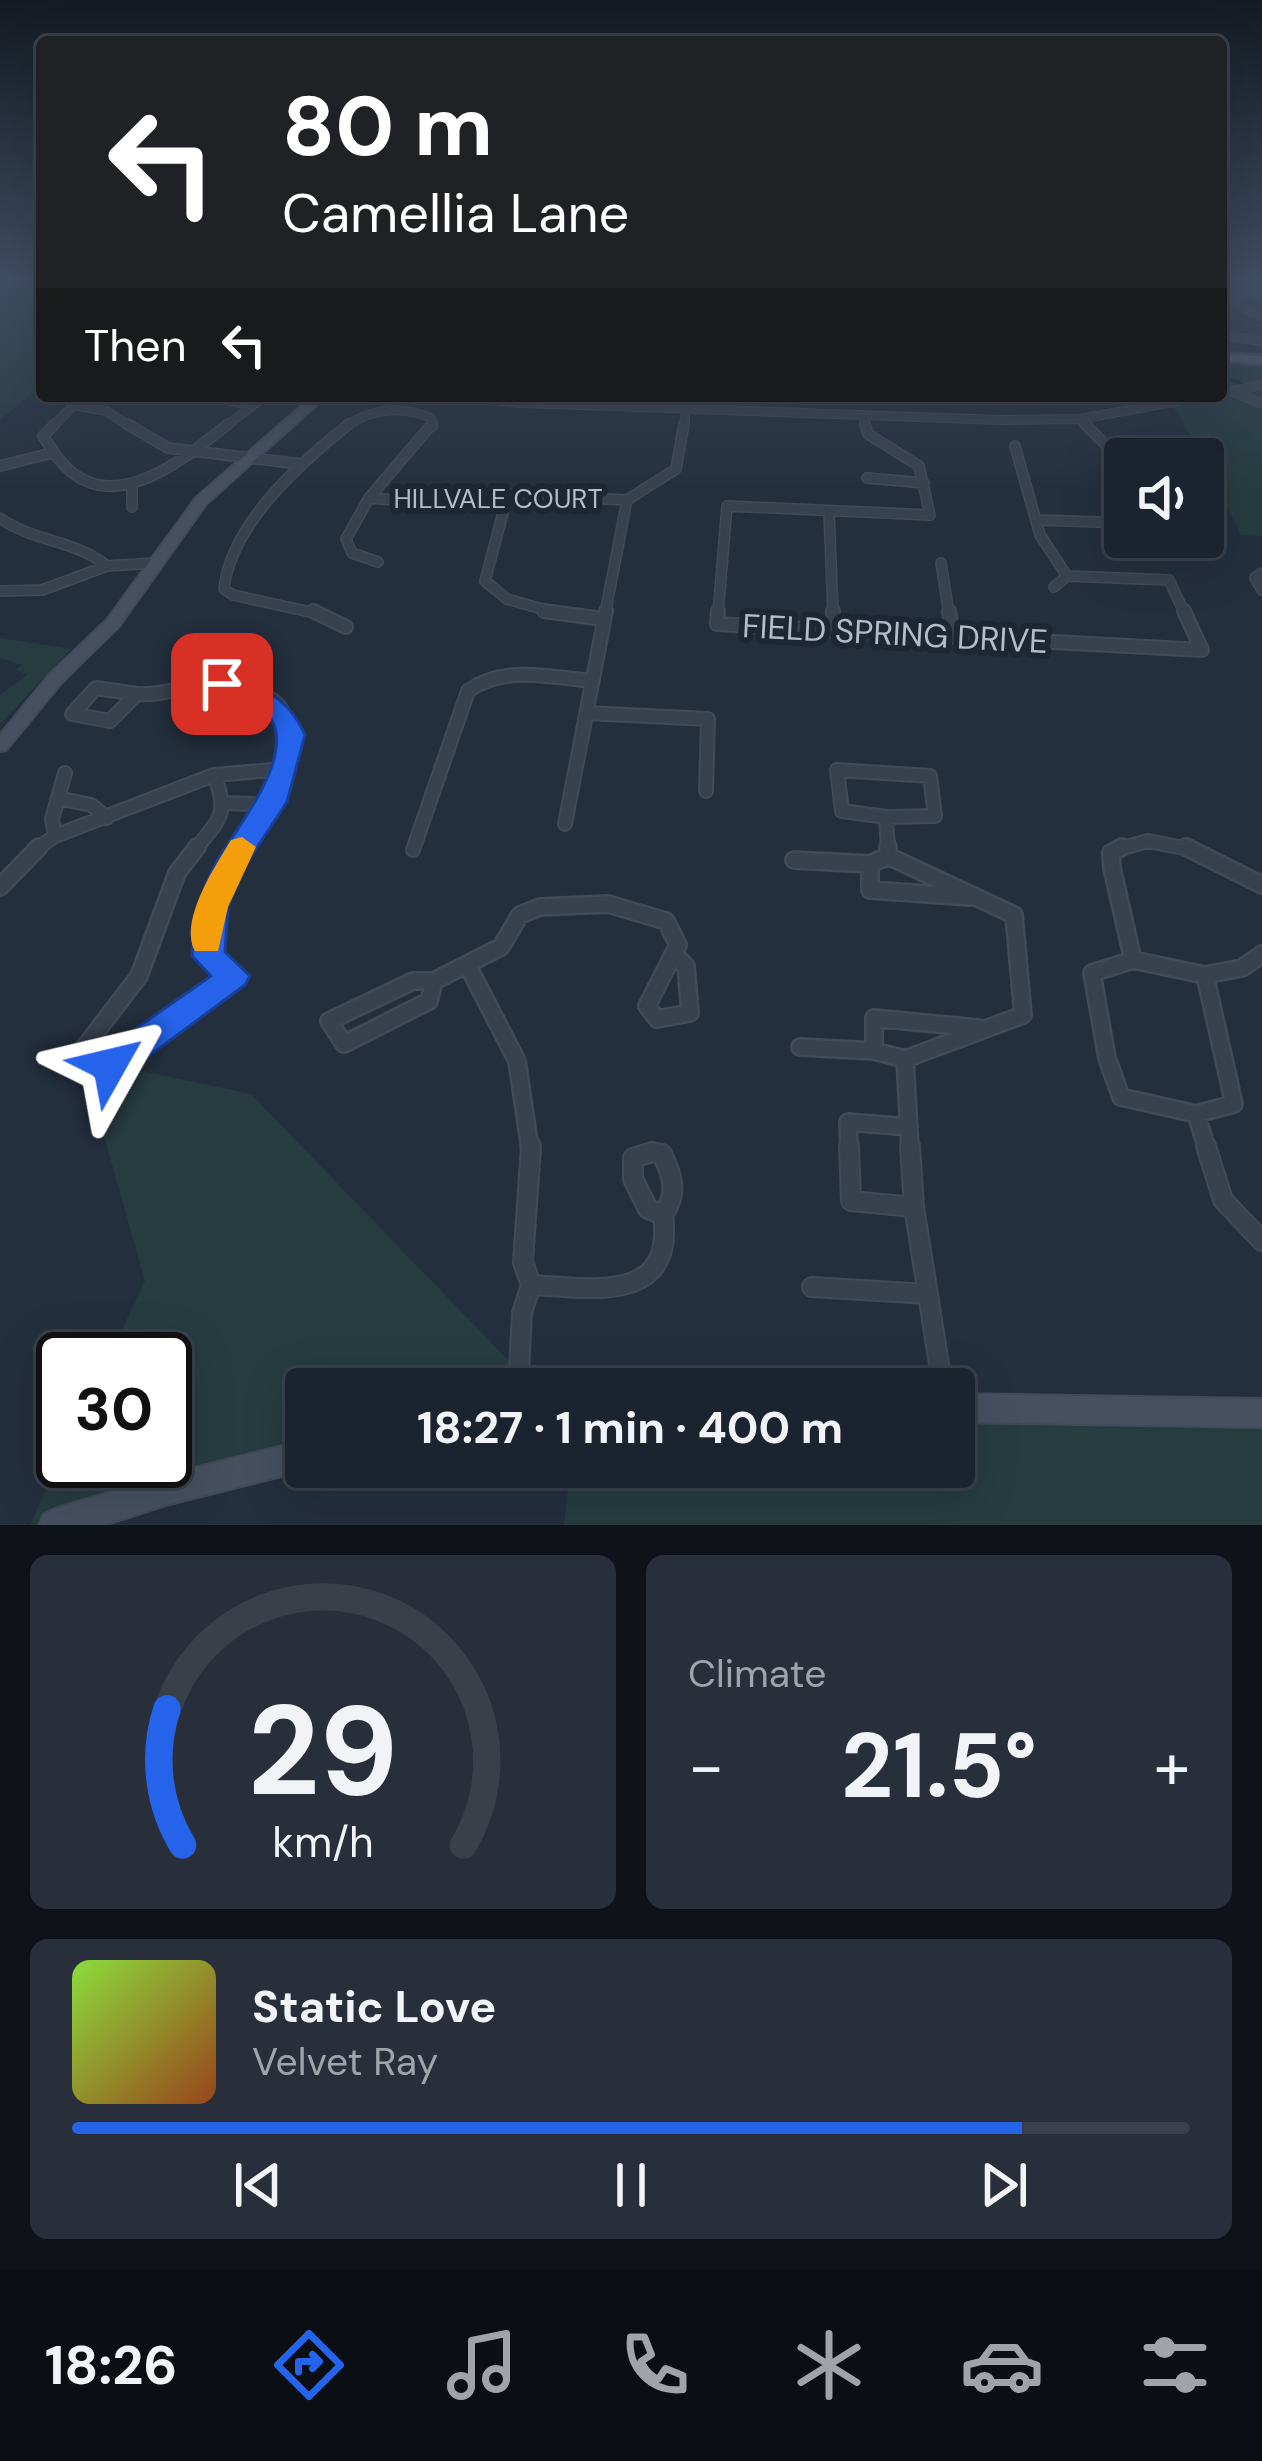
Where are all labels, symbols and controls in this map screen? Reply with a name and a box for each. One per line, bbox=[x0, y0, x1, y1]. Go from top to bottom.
text: 80 m bbox=[282, 72, 493, 181]
icon: left bbox=[84, 84, 240, 240]
text: Camellia Lane bbox=[282, 178, 629, 249]
icon: left bbox=[211, 312, 277, 378]
text: Then bbox=[84, 316, 187, 375]
map controls bbox=[1104, 438, 1224, 558]
button: sound bbox=[1104, 438, 1224, 558]
street label: HILLVALE COURT bbox=[393, 481, 603, 516]
street label: FIELD SPRING DRIVE bbox=[741, 604, 1049, 663]
pin bbox=[171, 633, 273, 735]
icon: arrive bbox=[189, 651, 255, 717]
position arrow bbox=[47, 1002, 173, 1128]
speed limit sign: 30 bbox=[36, 1332, 192, 1488]
text: 18:27 · 1 min · 400 m bbox=[417, 1398, 843, 1457]
text: Climate bbox=[688, 1648, 826, 1699]
text: 29 bbox=[248, 1670, 398, 1833]
text: 21.5° bbox=[841, 1708, 1037, 1825]
text: − bbox=[688, 1724, 724, 1809]
text: + bbox=[1154, 1724, 1190, 1809]
text: km/h bbox=[272, 1814, 374, 1870]
text: Static Love bbox=[252, 1977, 496, 2036]
text: Velvet Ray bbox=[252, 2036, 438, 2087]
icon: previous bbox=[225, 2152, 291, 2218]
icon: pause bbox=[598, 2152, 664, 2218]
icon: next bbox=[971, 2152, 1037, 2218]
icon: directions bbox=[267, 2323, 351, 2407]
icon: music bbox=[440, 2323, 524, 2407]
icon: phone bbox=[613, 2323, 697, 2407]
icon: climate bbox=[787, 2323, 871, 2407]
icon: car bbox=[960, 2323, 1044, 2407]
icon: filters bbox=[1133, 2323, 1217, 2407]
text: 18:26 bbox=[45, 2330, 178, 2401]

